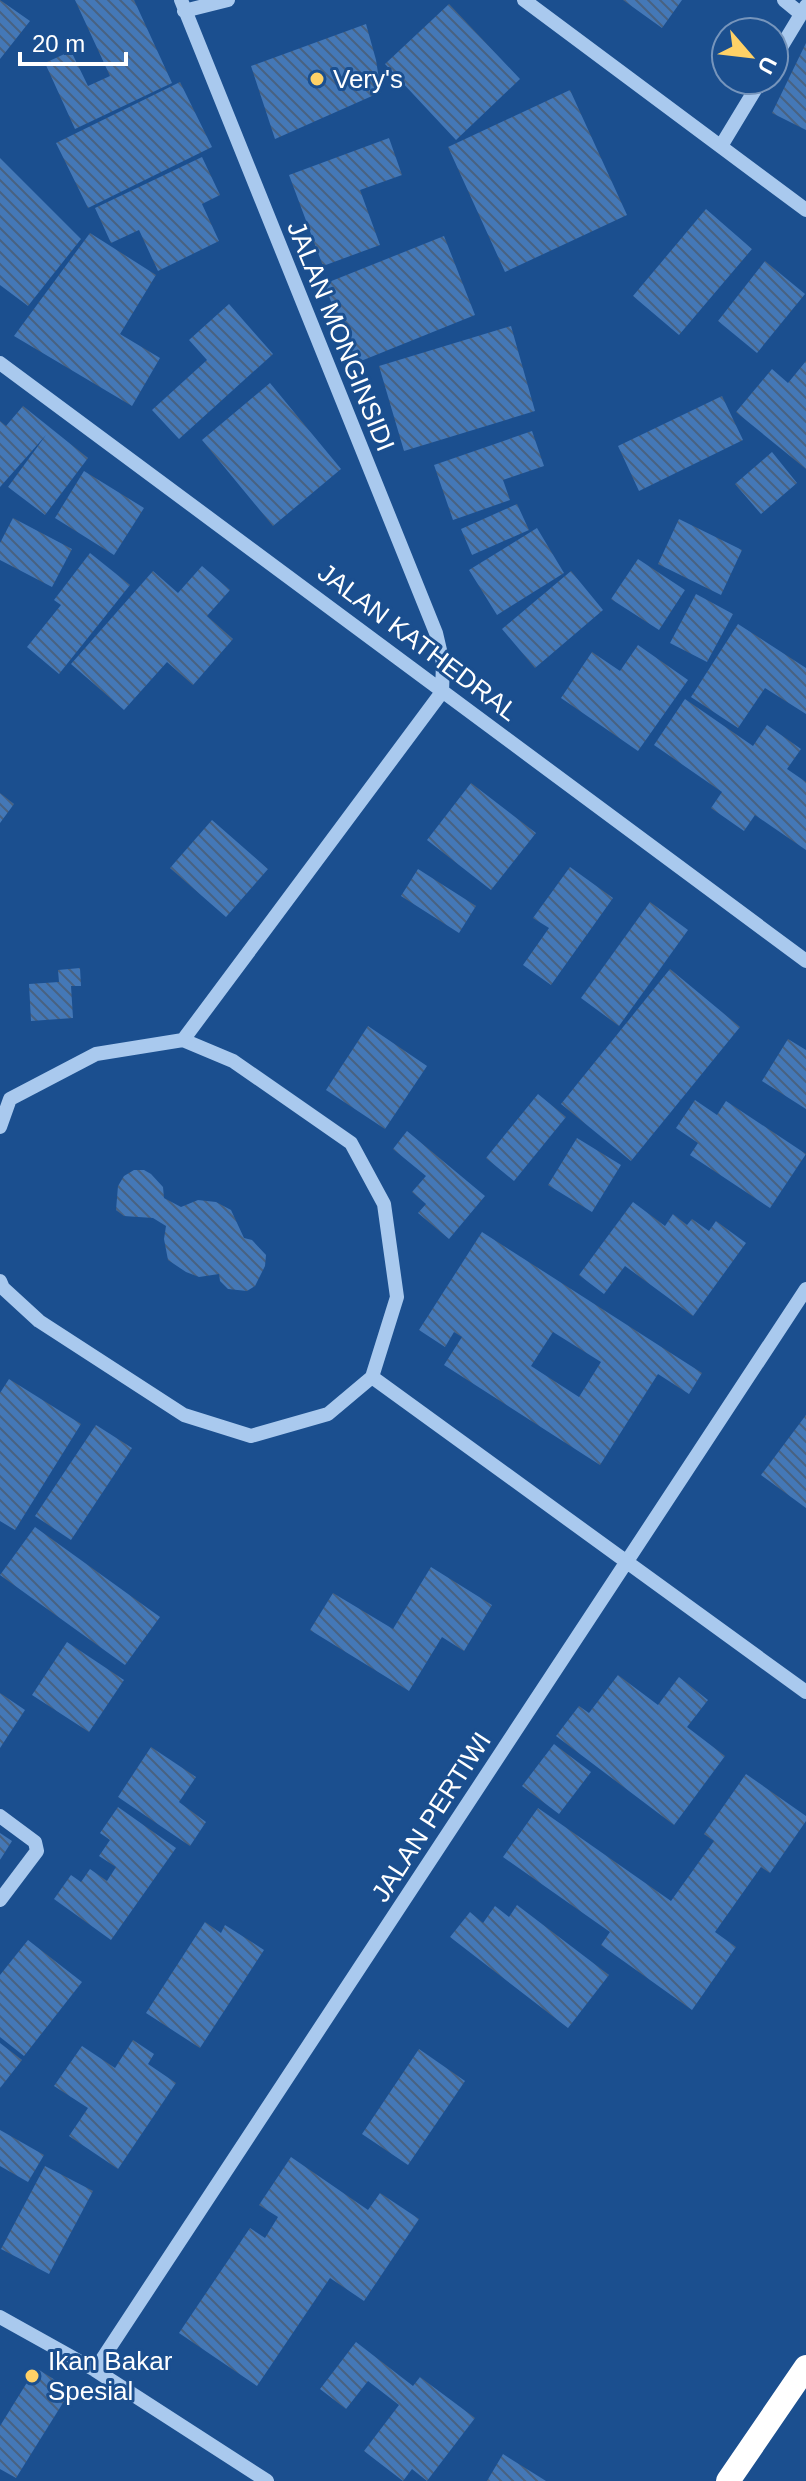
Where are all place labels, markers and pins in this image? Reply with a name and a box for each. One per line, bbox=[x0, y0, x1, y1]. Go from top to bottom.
place label: Very's bbox=[333, 64, 403, 94]
marker: Very's bbox=[308, 70, 326, 88]
place label: Ikan Bakar Spesial bbox=[48, 2346, 173, 2406]
marker: Ikan Bakar Spesial bbox=[23, 2367, 41, 2385]

